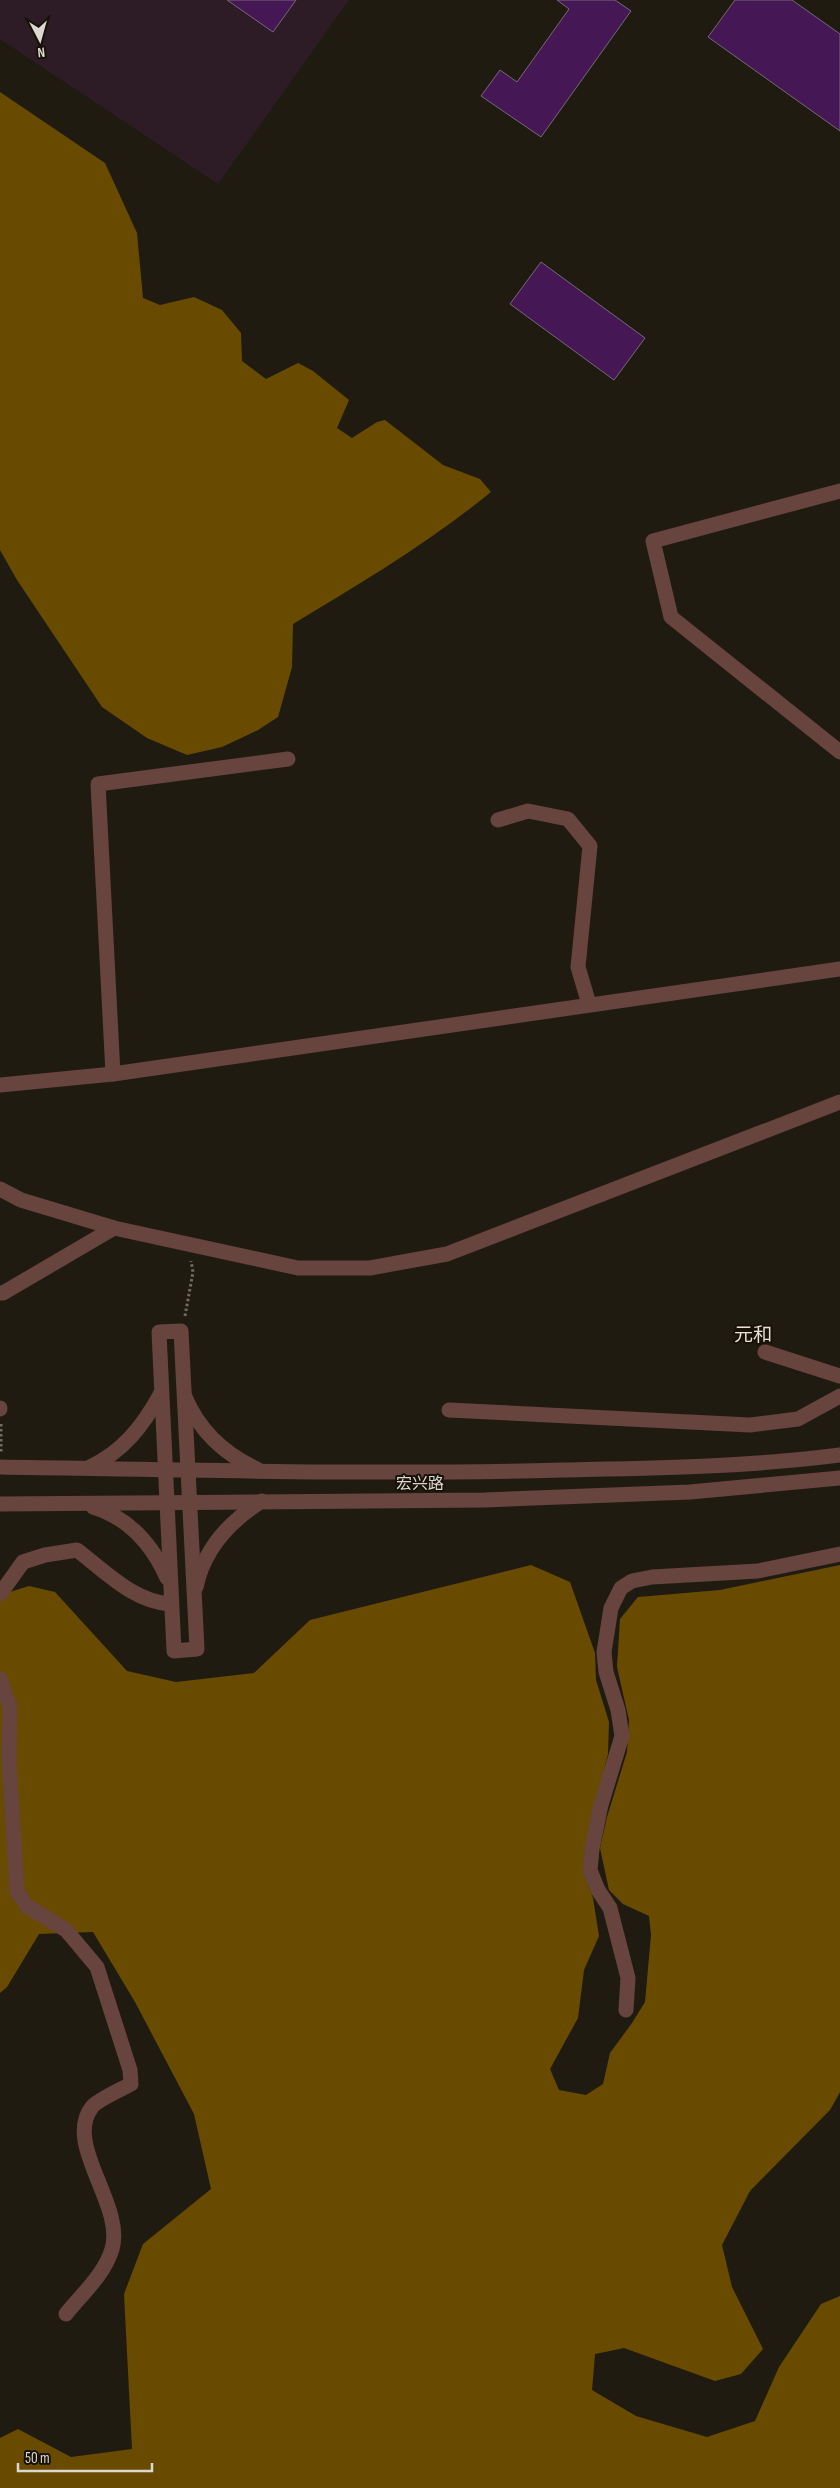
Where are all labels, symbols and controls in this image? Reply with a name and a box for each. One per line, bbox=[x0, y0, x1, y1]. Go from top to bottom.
north arrow bbox=[15, 15, 65, 65]
text: N bbox=[37, 44, 46, 61]
district label: 元和 bbox=[734, 1324, 772, 1347]
street label: 宏兴路 bbox=[396, 1475, 444, 1494]
scale bar bbox=[18, 2440, 151, 2472]
text: 50 m bbox=[25, 2449, 50, 2468]

